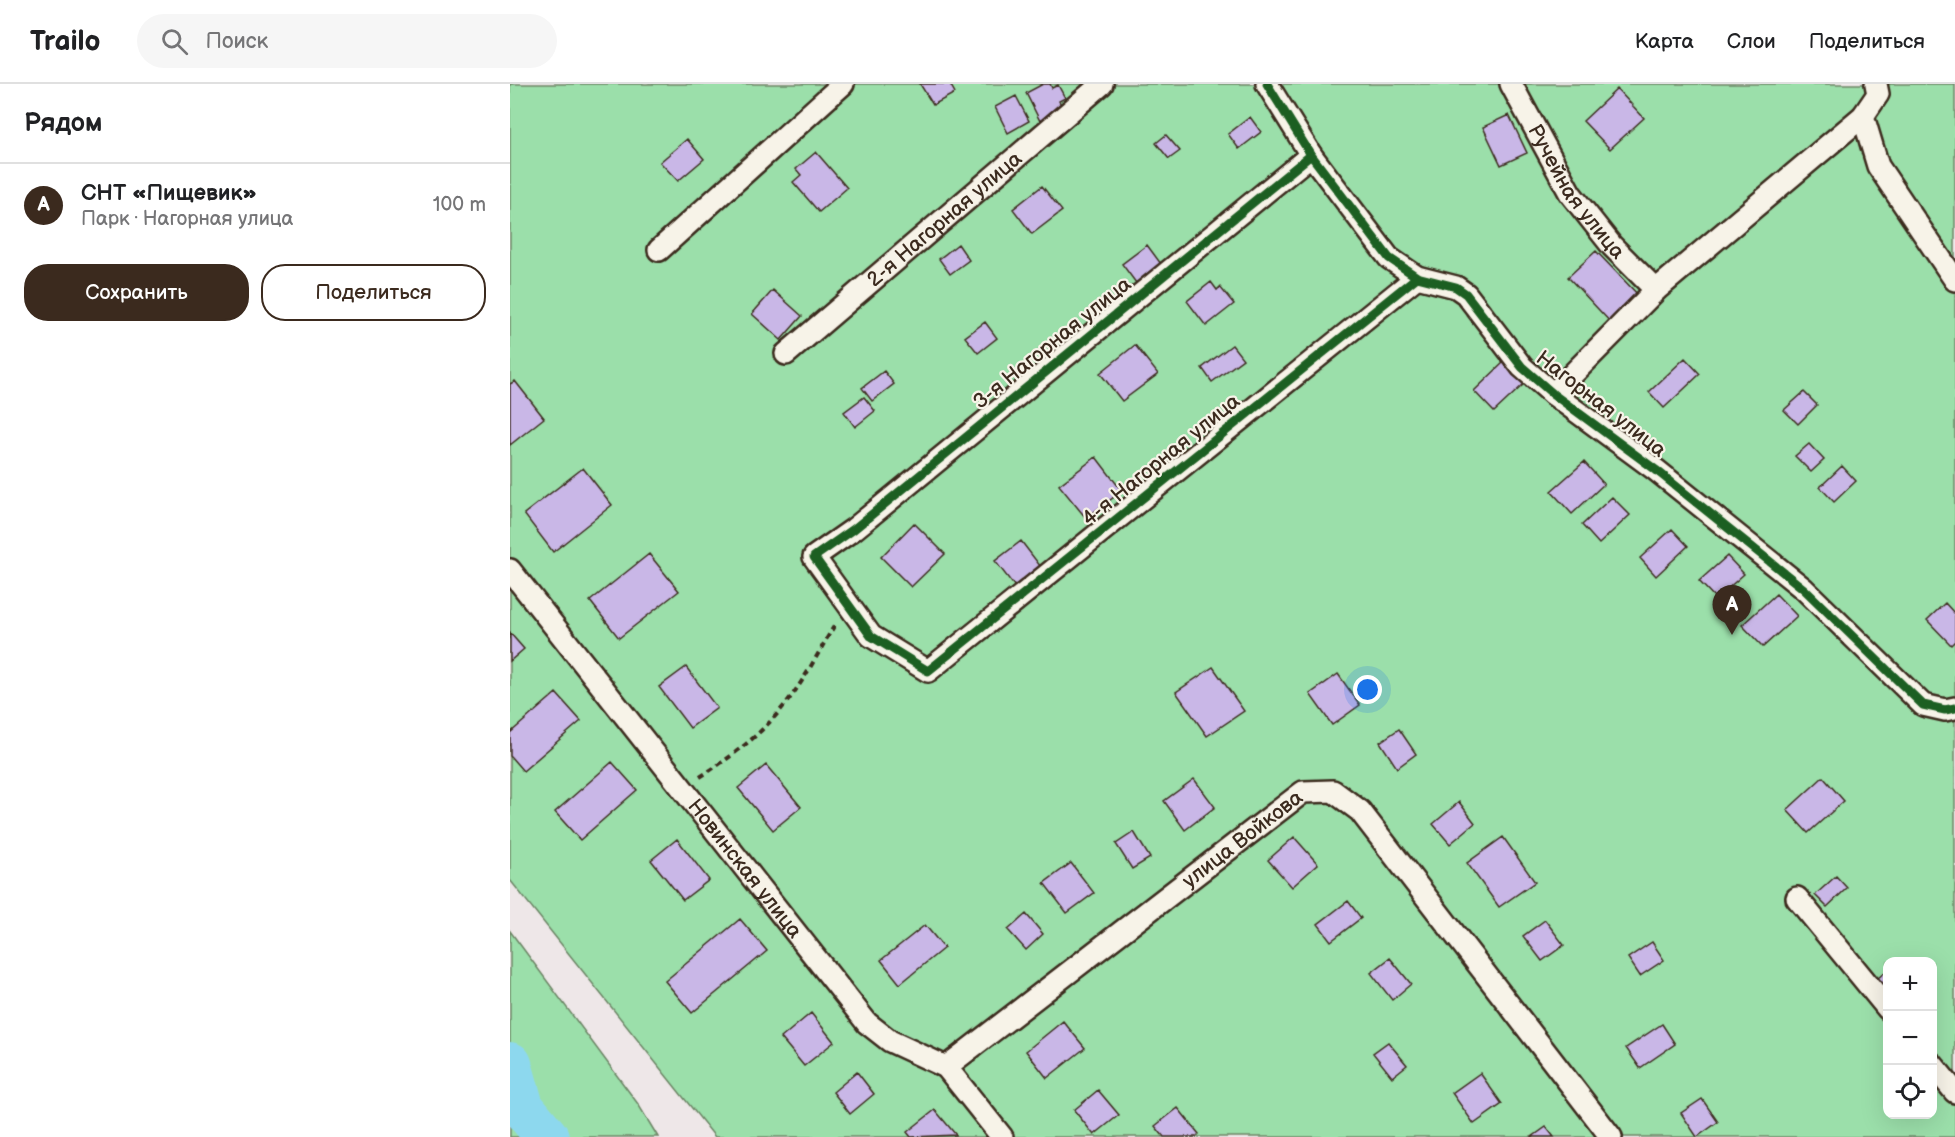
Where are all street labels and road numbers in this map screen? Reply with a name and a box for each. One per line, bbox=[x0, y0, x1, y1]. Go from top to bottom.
street label: Ручейная улица bbox=[1523, 120, 1631, 265]
street label: 2-я Нагорная улица bbox=[862, 145, 1027, 292]
street label: 3-я Нагорная улица bbox=[968, 271, 1137, 414]
street label: Нагорная улица bbox=[1531, 345, 1671, 463]
street label: 4-я Нагорная улица bbox=[1077, 388, 1245, 531]
street label: улица Войкова bbox=[1177, 784, 1308, 893]
street label: Новинская улица bbox=[683, 794, 808, 943]

